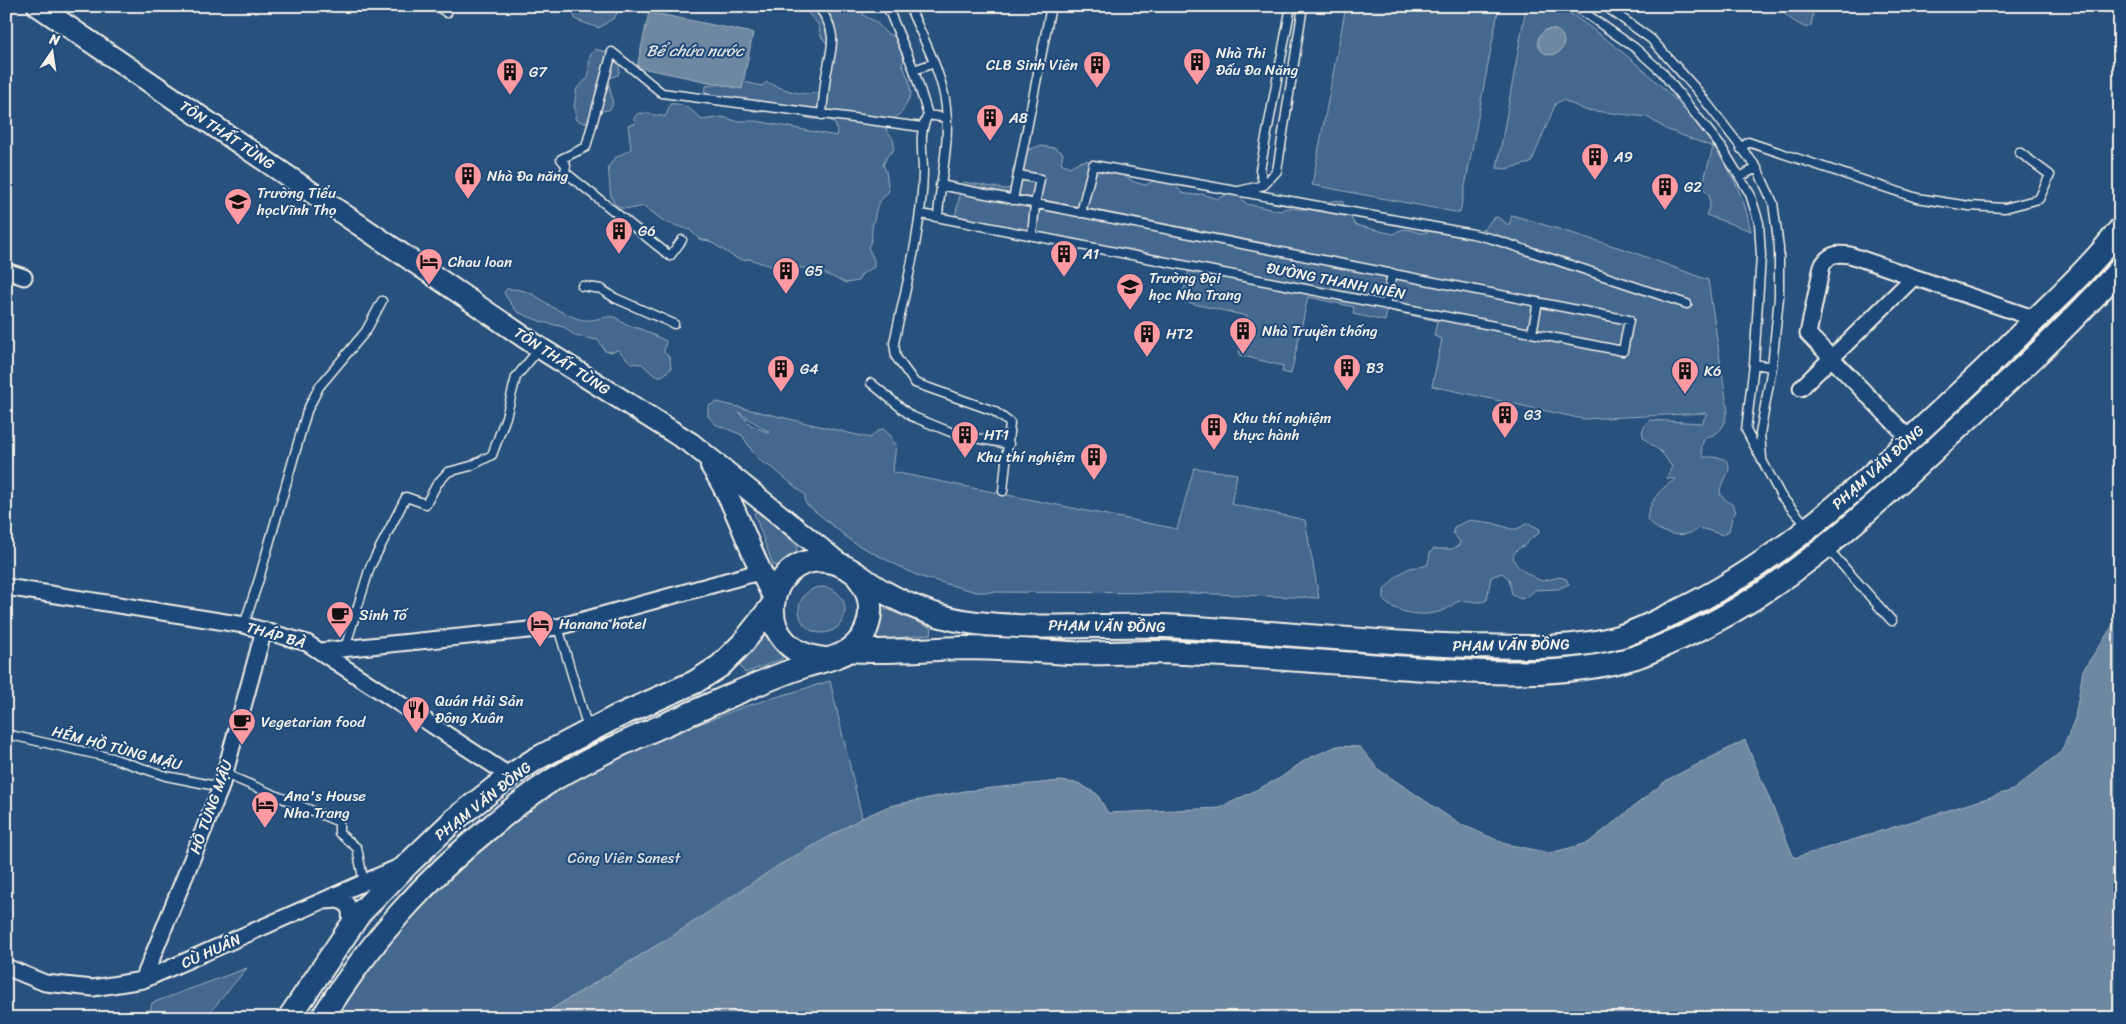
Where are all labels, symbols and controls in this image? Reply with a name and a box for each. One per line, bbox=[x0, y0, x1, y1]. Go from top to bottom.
text: N bbox=[46, 26, 63, 53]
north arrow bbox=[28, 28, 78, 78]
water label: Bể chứa nước bbox=[646, 36, 746, 65]
place label: Nhà Thi Đấu Đa Năng bbox=[1216, 40, 1299, 83]
building icon: Nhà Thi Đấu Đa Năng bbox=[1182, 47, 1212, 86]
building icon: CLB Sinh Viên bbox=[1082, 50, 1112, 89]
place label: CLB Sinh Viên bbox=[986, 52, 1078, 78]
building icon: G7 bbox=[495, 57, 525, 96]
place label: G7 bbox=[529, 59, 548, 85]
street label: TÔN THẤT TÙNG bbox=[174, 93, 281, 177]
building icon: A8 bbox=[975, 103, 1005, 142]
place label: A8 bbox=[1008, 105, 1028, 131]
building icon: A9 bbox=[1580, 142, 1610, 181]
place label: A9 bbox=[1613, 144, 1633, 170]
building icon: Nhà Đa năng bbox=[453, 161, 483, 200]
place label: Nhà Đa năng bbox=[487, 163, 569, 189]
building icon: G2 bbox=[1650, 172, 1680, 211]
place label: G2 bbox=[1684, 174, 1702, 200]
place label: Trường Tiểu họcVĩnh Thọ bbox=[256, 180, 337, 223]
school or university icon: Trường Tiểu họcVĩnh Thọ bbox=[223, 187, 253, 226]
building icon: G6 bbox=[604, 216, 634, 255]
place label: G6 bbox=[638, 218, 656, 244]
building icon: A1 bbox=[1049, 239, 1079, 278]
place label: A1 bbox=[1082, 241, 1099, 267]
hotel icon: Chau loan bbox=[414, 247, 444, 286]
place label: Chau loan bbox=[448, 249, 512, 275]
street label: ĐƯỜNG THANH NIÊN bbox=[1264, 255, 1408, 307]
building icon: G5 bbox=[771, 256, 801, 295]
place label: G5 bbox=[805, 258, 824, 284]
place label: Trường Đại học Nha Trang bbox=[1148, 265, 1242, 308]
school or university icon: Trường Đại học Nha Trang bbox=[1115, 272, 1145, 311]
building icon: Nhà Truyền thống bbox=[1228, 316, 1258, 355]
place label: Nhà Truyền thống bbox=[1262, 318, 1378, 344]
building icon: HT2 bbox=[1132, 319, 1162, 358]
street label: TÔN THẤT TÙNG bbox=[509, 320, 616, 402]
place label: HT2 bbox=[1166, 321, 1194, 347]
building icon: B3 bbox=[1332, 353, 1362, 392]
building icon: G4 bbox=[766, 354, 796, 393]
place label: B3 bbox=[1366, 355, 1384, 381]
place label: G4 bbox=[800, 356, 819, 382]
building icon: K6 bbox=[1670, 356, 1700, 395]
place label: K6 bbox=[1704, 358, 1722, 384]
building icon: G3 bbox=[1490, 400, 1520, 439]
place label: G3 bbox=[1524, 402, 1542, 428]
place label: Khu thí nghiệm thực hành bbox=[1233, 405, 1332, 448]
building icon: Khu thí nghiệm thực hành bbox=[1199, 412, 1229, 451]
street label: PHẠM VĂN ĐỒNG bbox=[1826, 418, 1930, 516]
building icon: HT1 bbox=[950, 420, 980, 459]
place label: HT1 bbox=[984, 422, 1009, 448]
building icon: Khu thí nghiệm bbox=[1079, 442, 1109, 481]
place label: Khu thí nghiệm bbox=[977, 444, 1075, 470]
cafe icon: Sinh Tố bbox=[325, 600, 355, 639]
place label: Sinh Tố bbox=[359, 602, 409, 628]
hotel icon: Hanana hotel bbox=[525, 609, 555, 648]
place label: Hanana hotel bbox=[559, 611, 647, 637]
street label: PHẠM VĂN ĐỒNG bbox=[1048, 612, 1166, 640]
street label: THÁP BÀ bbox=[243, 614, 309, 656]
street label: PHẠM VĂN ĐỒNG bbox=[1452, 631, 1570, 659]
place label: Quán Hải Sản Đông Xuân bbox=[435, 688, 524, 731]
restaurant icon: Quán Hải Sản Đông Xuân bbox=[401, 695, 431, 734]
cafe icon: Vegetarian food bbox=[227, 707, 257, 746]
place label: Vegetarian food bbox=[261, 709, 366, 735]
street label: HẺM HỒ TÙNG MẬU bbox=[49, 718, 186, 778]
street label: HỒ TÙNG MẬU bbox=[182, 755, 240, 858]
street label: PHẠM VĂN ĐỒNG bbox=[429, 755, 537, 847]
place label: Ana's House Nha Trang bbox=[283, 783, 366, 826]
hotel icon: Ana's House Nha Trang bbox=[250, 790, 280, 829]
park label: Công Viên Sanest bbox=[567, 845, 682, 871]
street label: CÙ HUÂN bbox=[177, 926, 246, 976]

